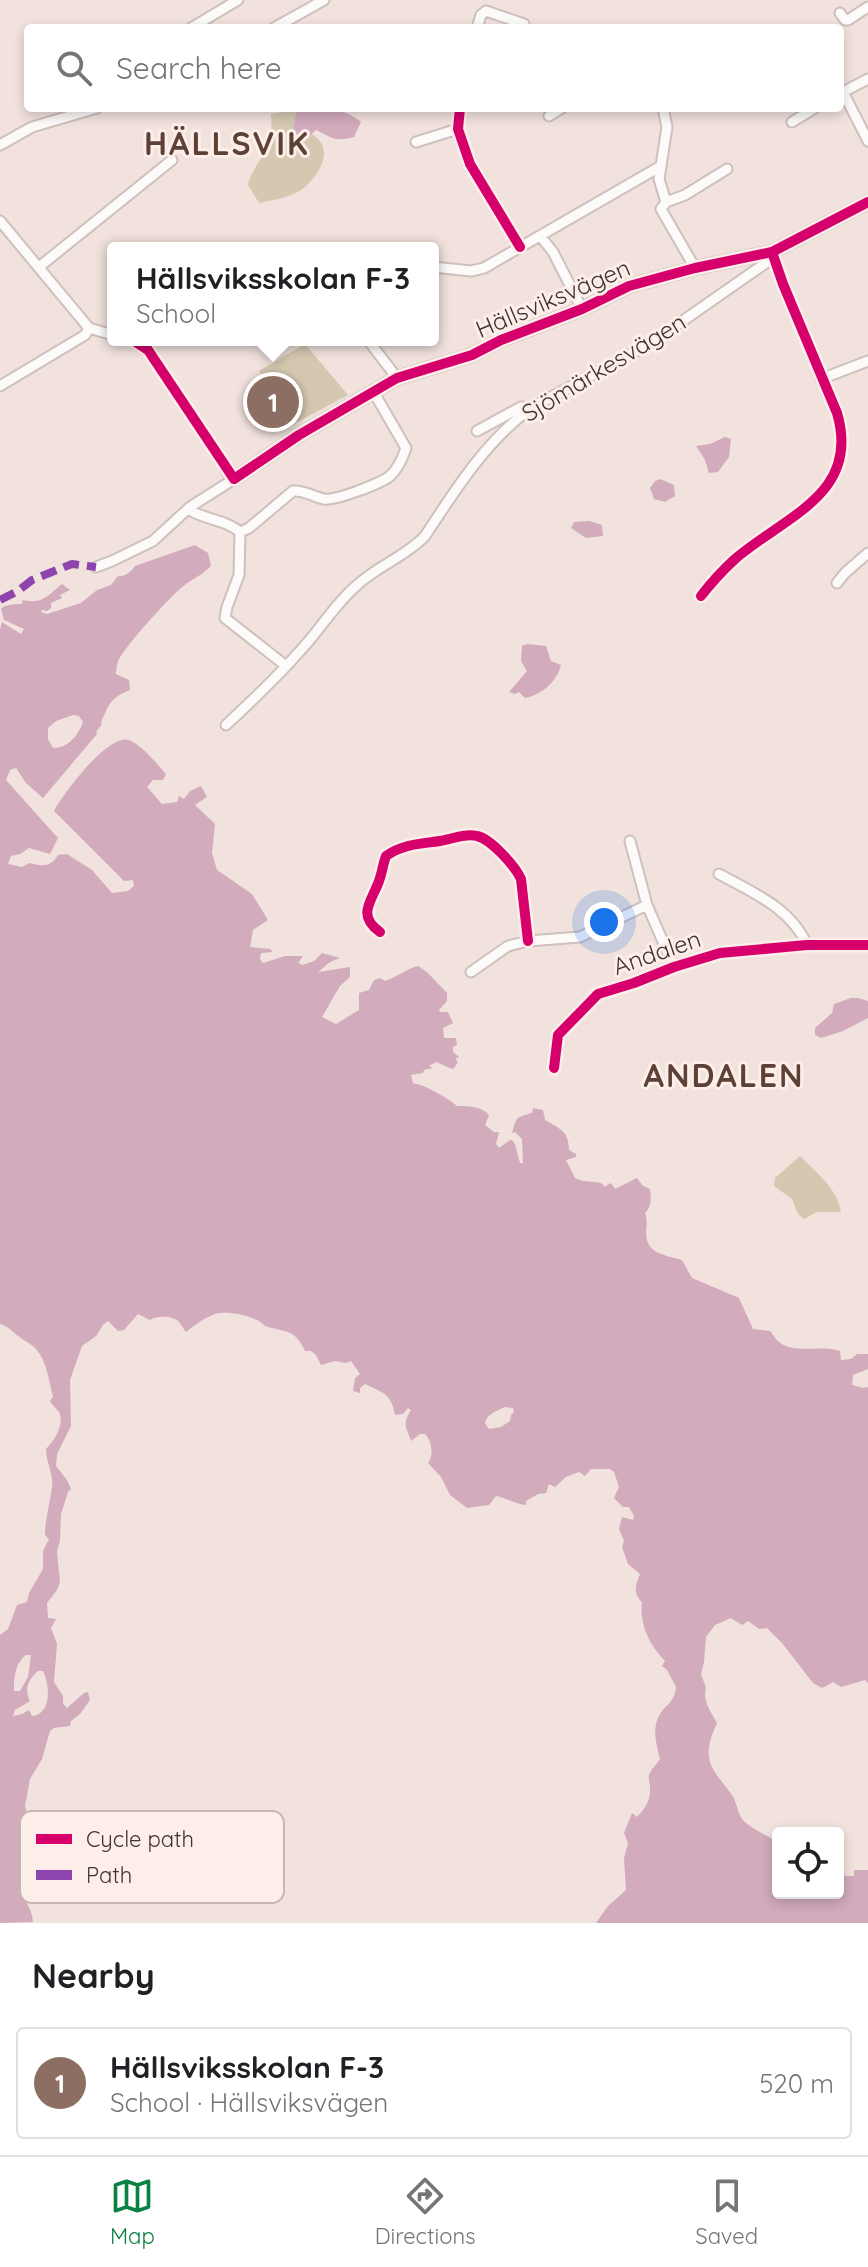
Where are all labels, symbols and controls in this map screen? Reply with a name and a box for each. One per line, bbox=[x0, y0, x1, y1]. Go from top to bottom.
search box bbox=[24, 24, 844, 112]
icon: search bbox=[52, 46, 96, 90]
text: Search here bbox=[116, 49, 282, 87]
district label: HÄLLSVIK bbox=[144, 123, 310, 163]
popup bbox=[107, 242, 439, 346]
street label: Hällsviksvägen bbox=[471, 252, 634, 344]
text: Hällsviksskolan F-3 bbox=[136, 259, 410, 297]
text: School bbox=[136, 297, 216, 330]
street label: Sjömärkesvägen bbox=[516, 306, 691, 428]
pin: 1 bbox=[247, 372, 299, 432]
your location bbox=[584, 902, 624, 942]
street label: Andalen bbox=[609, 923, 705, 981]
district label: ANDALEN bbox=[644, 1055, 804, 1095]
legend bbox=[20, 1811, 284, 1903]
text: Cycle path bbox=[86, 1825, 194, 1853]
map controls bbox=[772, 1827, 844, 1899]
button: locate bbox=[772, 1827, 844, 1899]
text: Path bbox=[86, 1861, 132, 1889]
text: Nearby bbox=[32, 1954, 155, 1997]
text: Hällsviksskolan F-3 bbox=[110, 2048, 384, 2086]
text: 1 bbox=[55, 2067, 65, 2100]
text: 520 m bbox=[759, 2067, 834, 2100]
text: School · Hällsviksvägen bbox=[110, 2086, 388, 2119]
tab: Map bbox=[110, 2174, 155, 2250]
tab: Directions bbox=[375, 2174, 475, 2250]
tab: Saved bbox=[695, 2174, 758, 2250]

